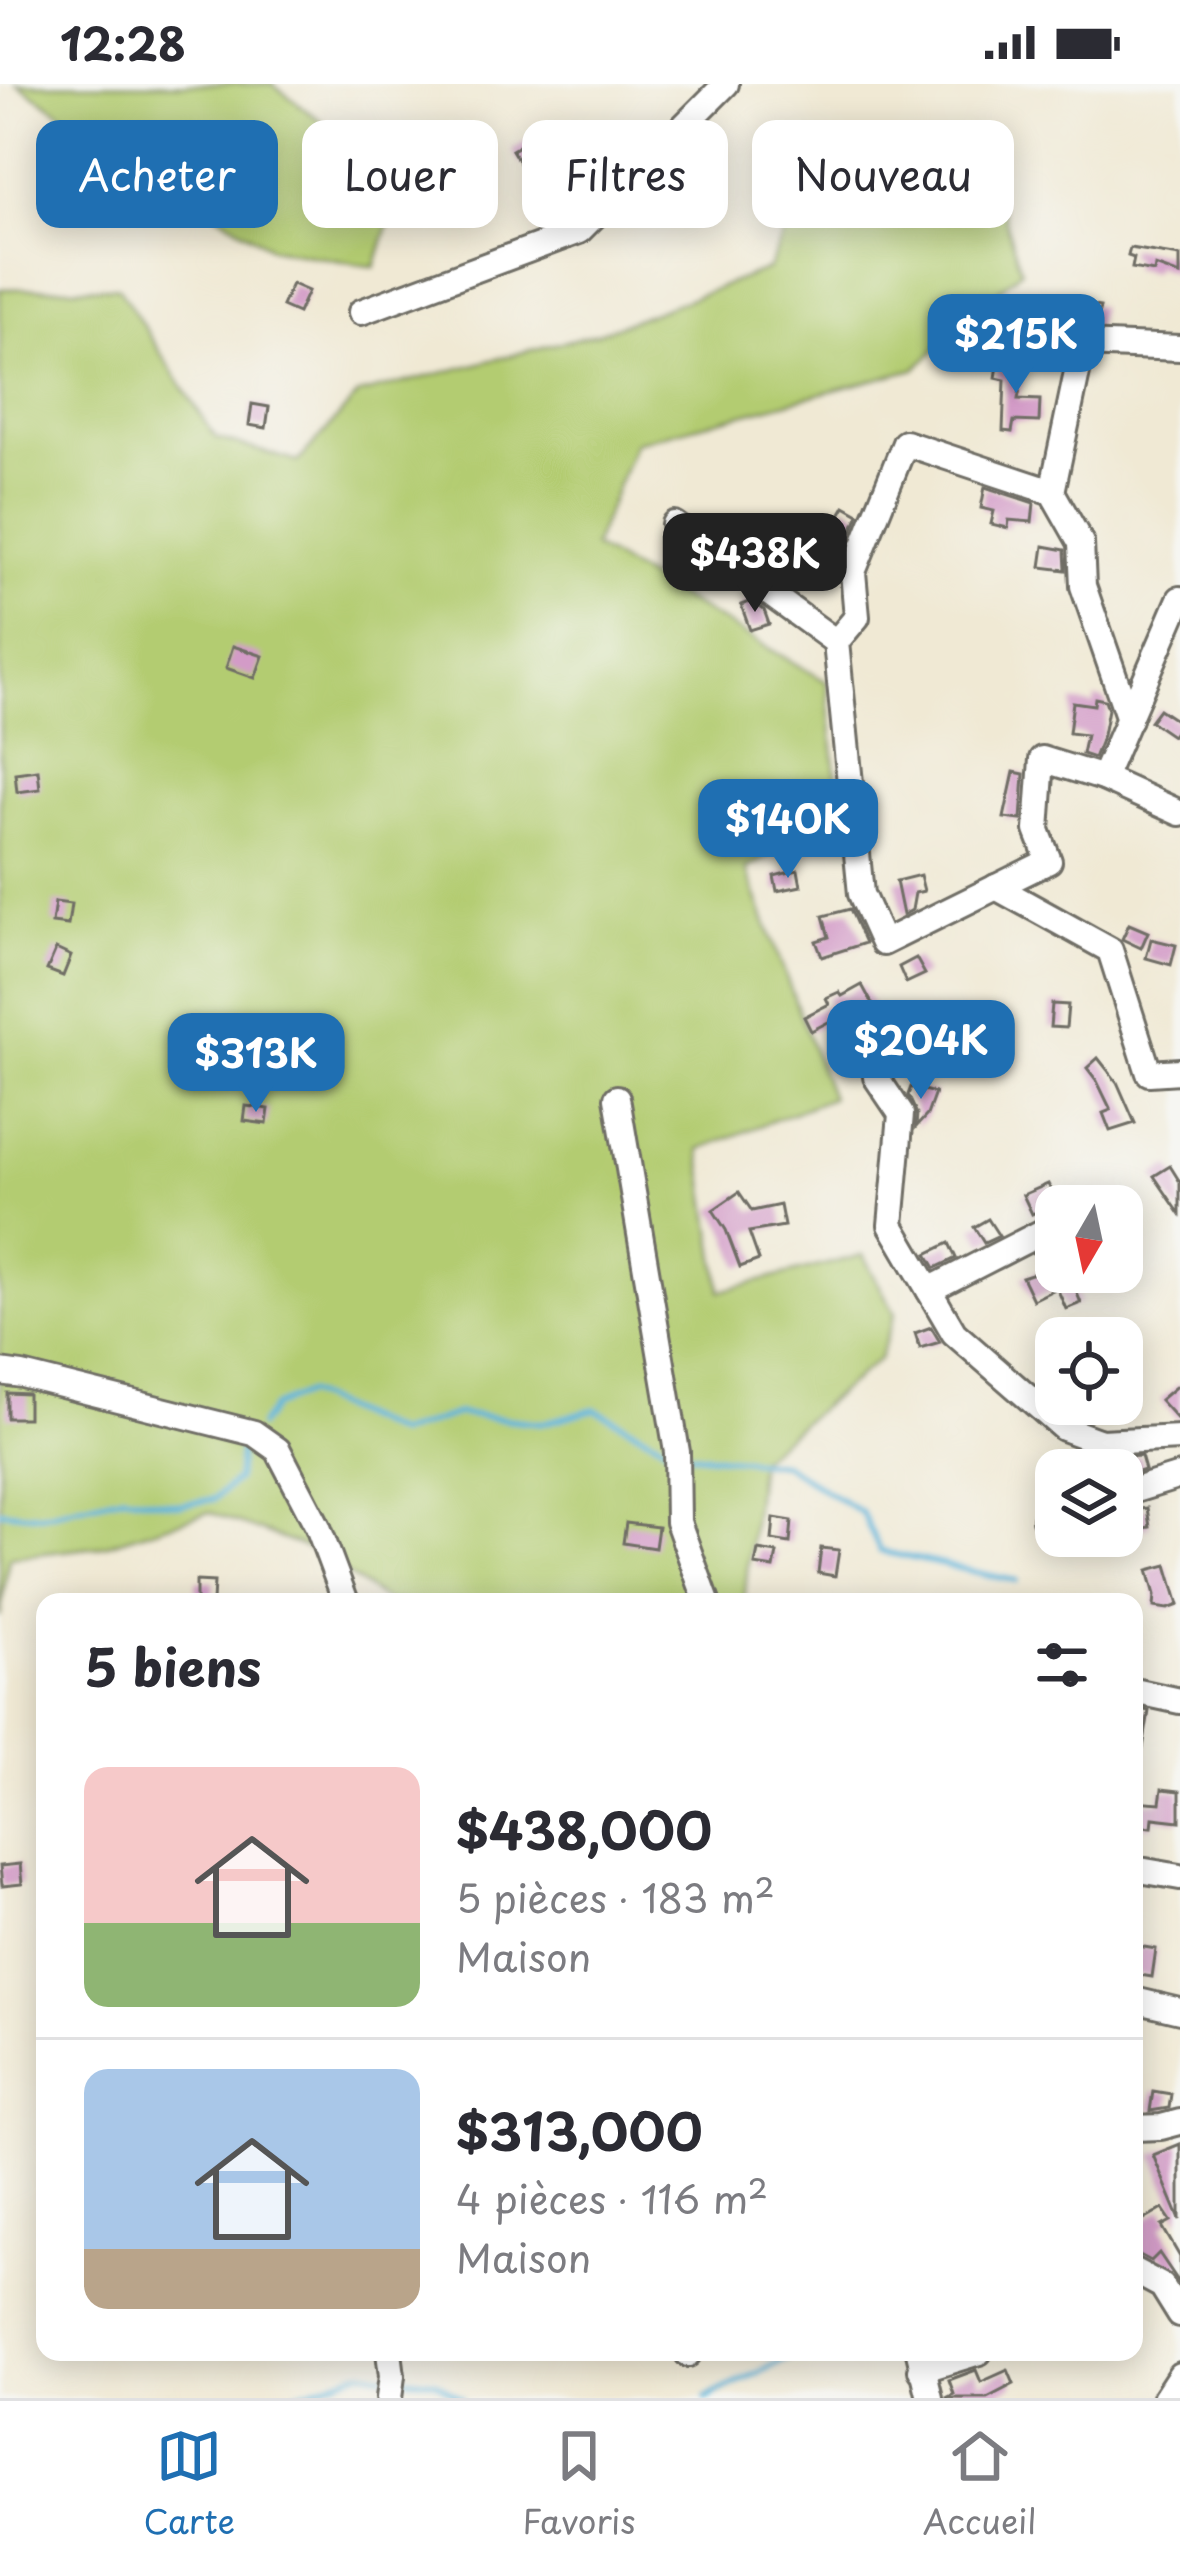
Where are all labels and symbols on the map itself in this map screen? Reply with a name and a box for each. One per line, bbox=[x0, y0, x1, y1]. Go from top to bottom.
pin: $215K bbox=[932, 294, 1100, 396]
pin: $438K bbox=[671, 513, 839, 615]
pin: $140K bbox=[704, 779, 872, 881]
pin: $204K bbox=[837, 1000, 1005, 1102]
pin: $313K bbox=[172, 1013, 340, 1115]
north arrow bbox=[1035, 1185, 1143, 1293]

